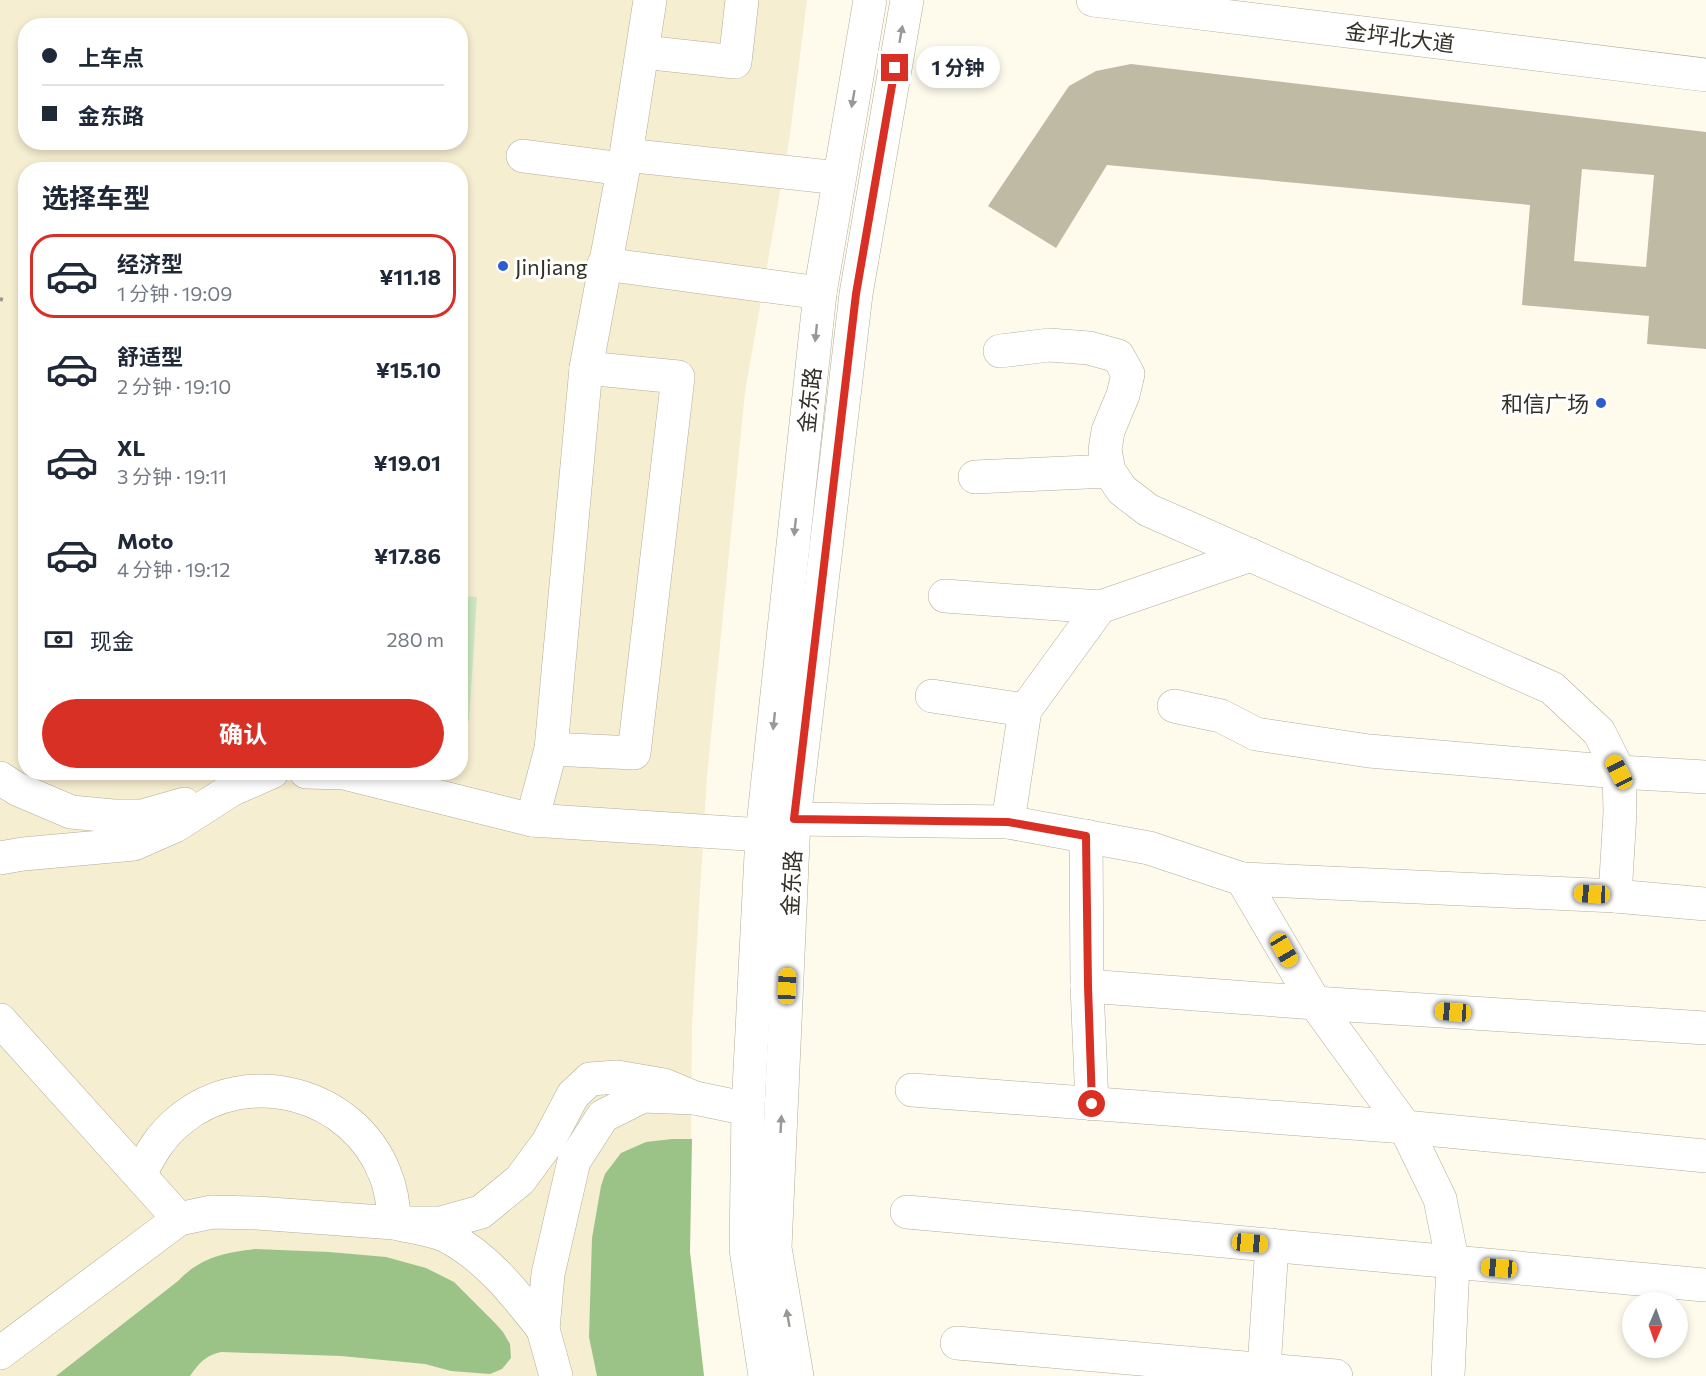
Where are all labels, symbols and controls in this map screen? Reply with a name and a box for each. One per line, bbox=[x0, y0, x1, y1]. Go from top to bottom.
street label: 金坪北大道 bbox=[1344, 17, 1456, 57]
one-way arrow bbox=[897, 25, 906, 44]
text: 上车点 bbox=[78, 44, 144, 71]
callout: 1 分钟 bbox=[916, 47, 1000, 89]
route end bbox=[881, 54, 908, 81]
text: 1 分钟 bbox=[932, 55, 984, 79]
one-way arrow bbox=[848, 90, 857, 109]
text: 金东路 bbox=[78, 102, 144, 129]
text: 选择车型 bbox=[42, 181, 150, 214]
icon: car bbox=[45, 249, 99, 303]
text: 经济型 bbox=[117, 250, 183, 277]
place label: JinJiang bbox=[515, 253, 588, 280]
marker: JinJiang bbox=[496, 259, 510, 273]
text: ¥11.18 bbox=[379, 263, 441, 290]
text: 1 分钟 · 19:09 bbox=[117, 281, 232, 305]
one-way arrow bbox=[811, 324, 821, 343]
icon: car bbox=[45, 342, 99, 396]
text: 舒适型 bbox=[117, 343, 183, 370]
text: ¥15.10 bbox=[376, 356, 441, 383]
street label: 金东路 bbox=[792, 366, 826, 434]
text: 2 分钟 · 19:10 bbox=[117, 374, 231, 398]
place label: 和信广场 bbox=[1501, 390, 1589, 417]
marker: 和信广场 bbox=[1594, 396, 1608, 410]
text: XL bbox=[117, 434, 145, 461]
icon: car bbox=[45, 435, 99, 489]
text: ¥19.01 bbox=[374, 449, 441, 476]
text: 3 分钟 · 19:11 bbox=[117, 464, 227, 488]
one-way arrow bbox=[790, 518, 800, 537]
text: Moto bbox=[117, 527, 173, 554]
icon: car bbox=[45, 528, 99, 582]
text: ¥17.86 bbox=[374, 542, 441, 569]
text: 4 分钟 · 19:12 bbox=[117, 557, 230, 581]
icon: cash bbox=[42, 623, 75, 656]
text: 现金 bbox=[90, 627, 134, 654]
text: 280 m bbox=[386, 627, 444, 651]
button: 确认 bbox=[42, 699, 444, 768]
one-way arrow bbox=[770, 711, 779, 730]
car bbox=[1603, 752, 1635, 792]
street label: 金东路 bbox=[776, 849, 806, 917]
car bbox=[1574, 884, 1610, 904]
car bbox=[1267, 930, 1301, 970]
car bbox=[777, 968, 797, 1004]
car bbox=[1434, 1002, 1472, 1022]
route start bbox=[1078, 1090, 1105, 1117]
one-way arrow bbox=[776, 1115, 785, 1134]
car bbox=[1231, 1232, 1269, 1254]
car bbox=[1480, 1257, 1518, 1279]
north arrow bbox=[1622, 1292, 1688, 1358]
map controls bbox=[1622, 1292, 1688, 1358]
one-way arrow bbox=[783, 1309, 792, 1328]

